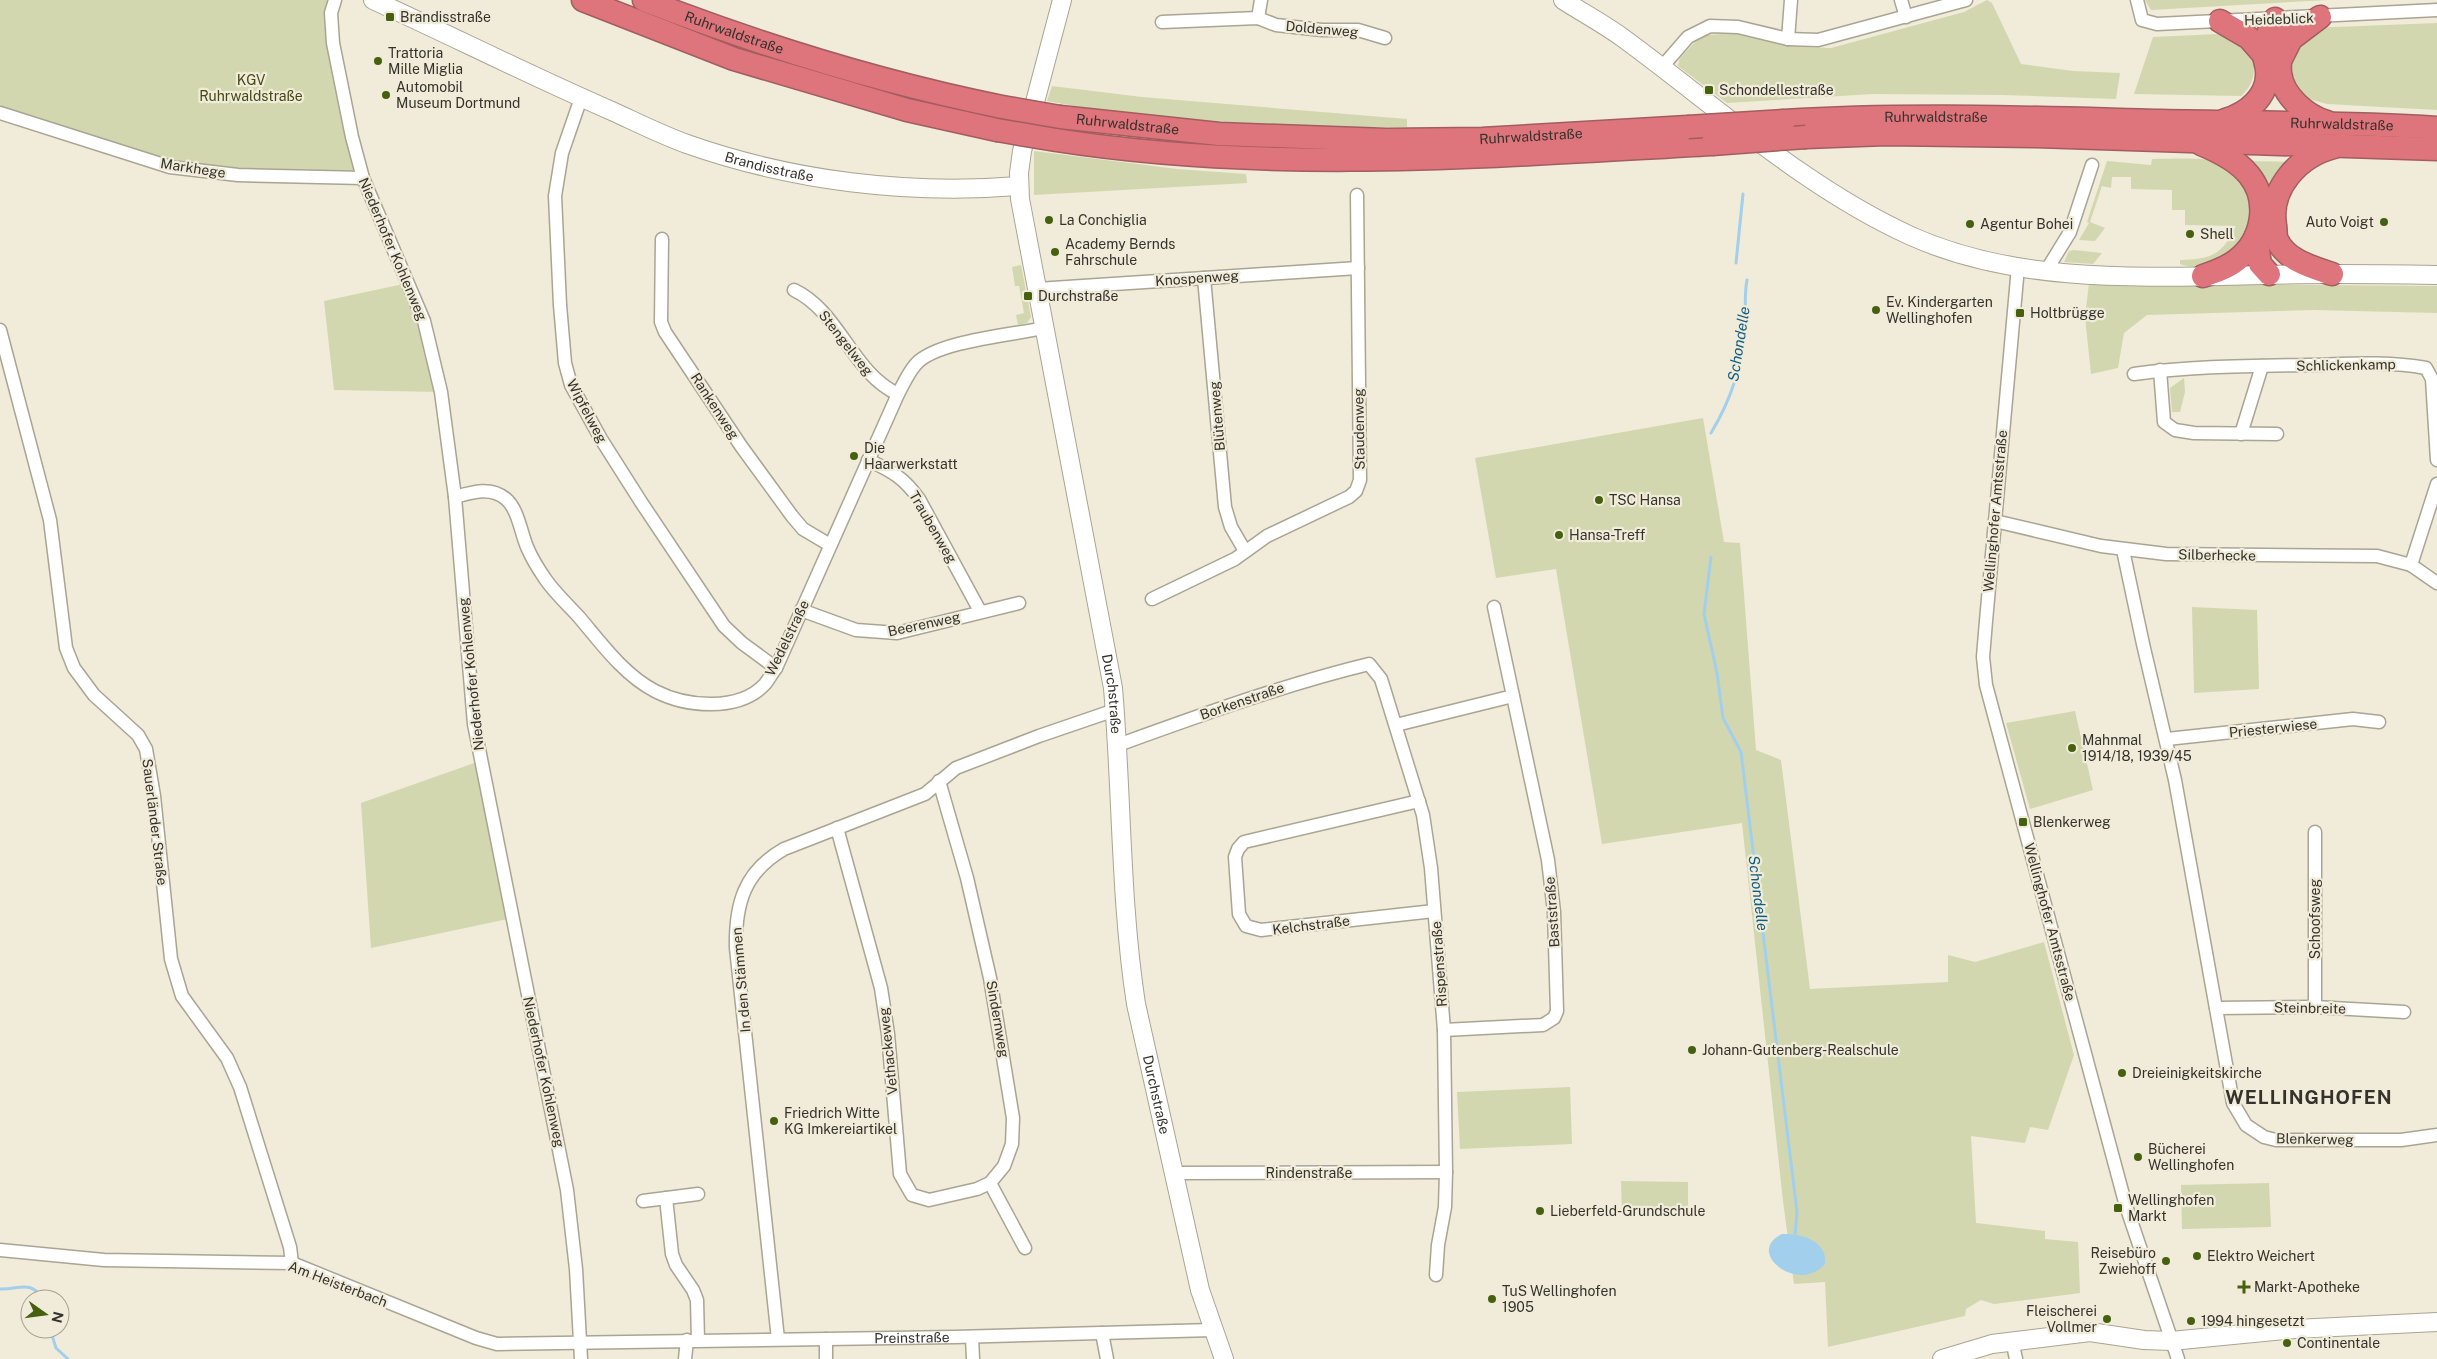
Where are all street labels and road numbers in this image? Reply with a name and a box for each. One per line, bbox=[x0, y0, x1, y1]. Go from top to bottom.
street label: Ruhrwaldstraße bbox=[683, 8, 786, 57]
street label: Heideblick bbox=[2244, 10, 2314, 28]
street label: Doldenweg bbox=[1285, 18, 1359, 40]
street label: Ruhrwaldstraße bbox=[1884, 109, 1988, 125]
street label: Ruhrwaldstraße bbox=[1075, 111, 1180, 138]
street label: Ruhrwaldstraße bbox=[2290, 115, 2394, 134]
street label: Ruhrwaldstraße bbox=[1479, 125, 1583, 147]
street label: Brandisstraße bbox=[723, 149, 815, 185]
street label: Markhege bbox=[159, 155, 227, 181]
street label: Niederhofer Kohlenweg bbox=[356, 175, 431, 323]
street label: Knospenweg bbox=[1155, 267, 1240, 289]
street label: Stengelweg bbox=[816, 307, 877, 379]
street label: Schlickenkamp bbox=[2296, 356, 2396, 374]
street label: Rankenweg bbox=[688, 370, 743, 442]
street label: Wipfelweg bbox=[564, 376, 611, 446]
street label: Blütenweg bbox=[1206, 380, 1228, 452]
street label: Staudenweg bbox=[1350, 388, 1368, 470]
street label: Wellinghofer Amtsstraße bbox=[1980, 429, 2010, 593]
street label: Traubenweg bbox=[906, 488, 960, 566]
street label: Silberhecke bbox=[2178, 546, 2256, 564]
street label: Niederhofer Kohlenweg bbox=[455, 596, 487, 751]
street label: Wedelstraße bbox=[762, 597, 812, 679]
street label: Beerenweg bbox=[886, 608, 962, 639]
street label: Durchstraße bbox=[1099, 653, 1124, 734]
street label: Borkenstraße bbox=[1198, 679, 1286, 723]
street label: Priesterwiese bbox=[2228, 715, 2318, 741]
street label: Sauerländer Straße bbox=[139, 758, 171, 886]
street label: Wellinghofer Amtsstraße bbox=[2021, 841, 2079, 1003]
street label: Baststraße bbox=[1542, 876, 1562, 948]
street label: Schoofsweg bbox=[2307, 879, 2323, 959]
street label: Kelchstraße bbox=[1271, 912, 1351, 938]
street label: Rispenstraße bbox=[1428, 921, 1450, 1007]
street label: In den Stämmen bbox=[728, 927, 754, 1033]
street label: Sindernweg bbox=[983, 979, 1013, 1059]
street label: Niederhofer Kohlenweg bbox=[520, 995, 568, 1149]
street label: Steinbreite bbox=[2274, 999, 2346, 1017]
street label: Vethackeweg bbox=[875, 1006, 901, 1096]
street label: Durchstraße bbox=[1140, 1054, 1173, 1136]
street label: Blenkerweg bbox=[2276, 1130, 2354, 1148]
street label: Rindenstraße bbox=[1266, 1165, 1352, 1181]
street label: Am Heisterbach bbox=[286, 1258, 390, 1310]
street label: Preinstraße bbox=[874, 1329, 950, 1346]

